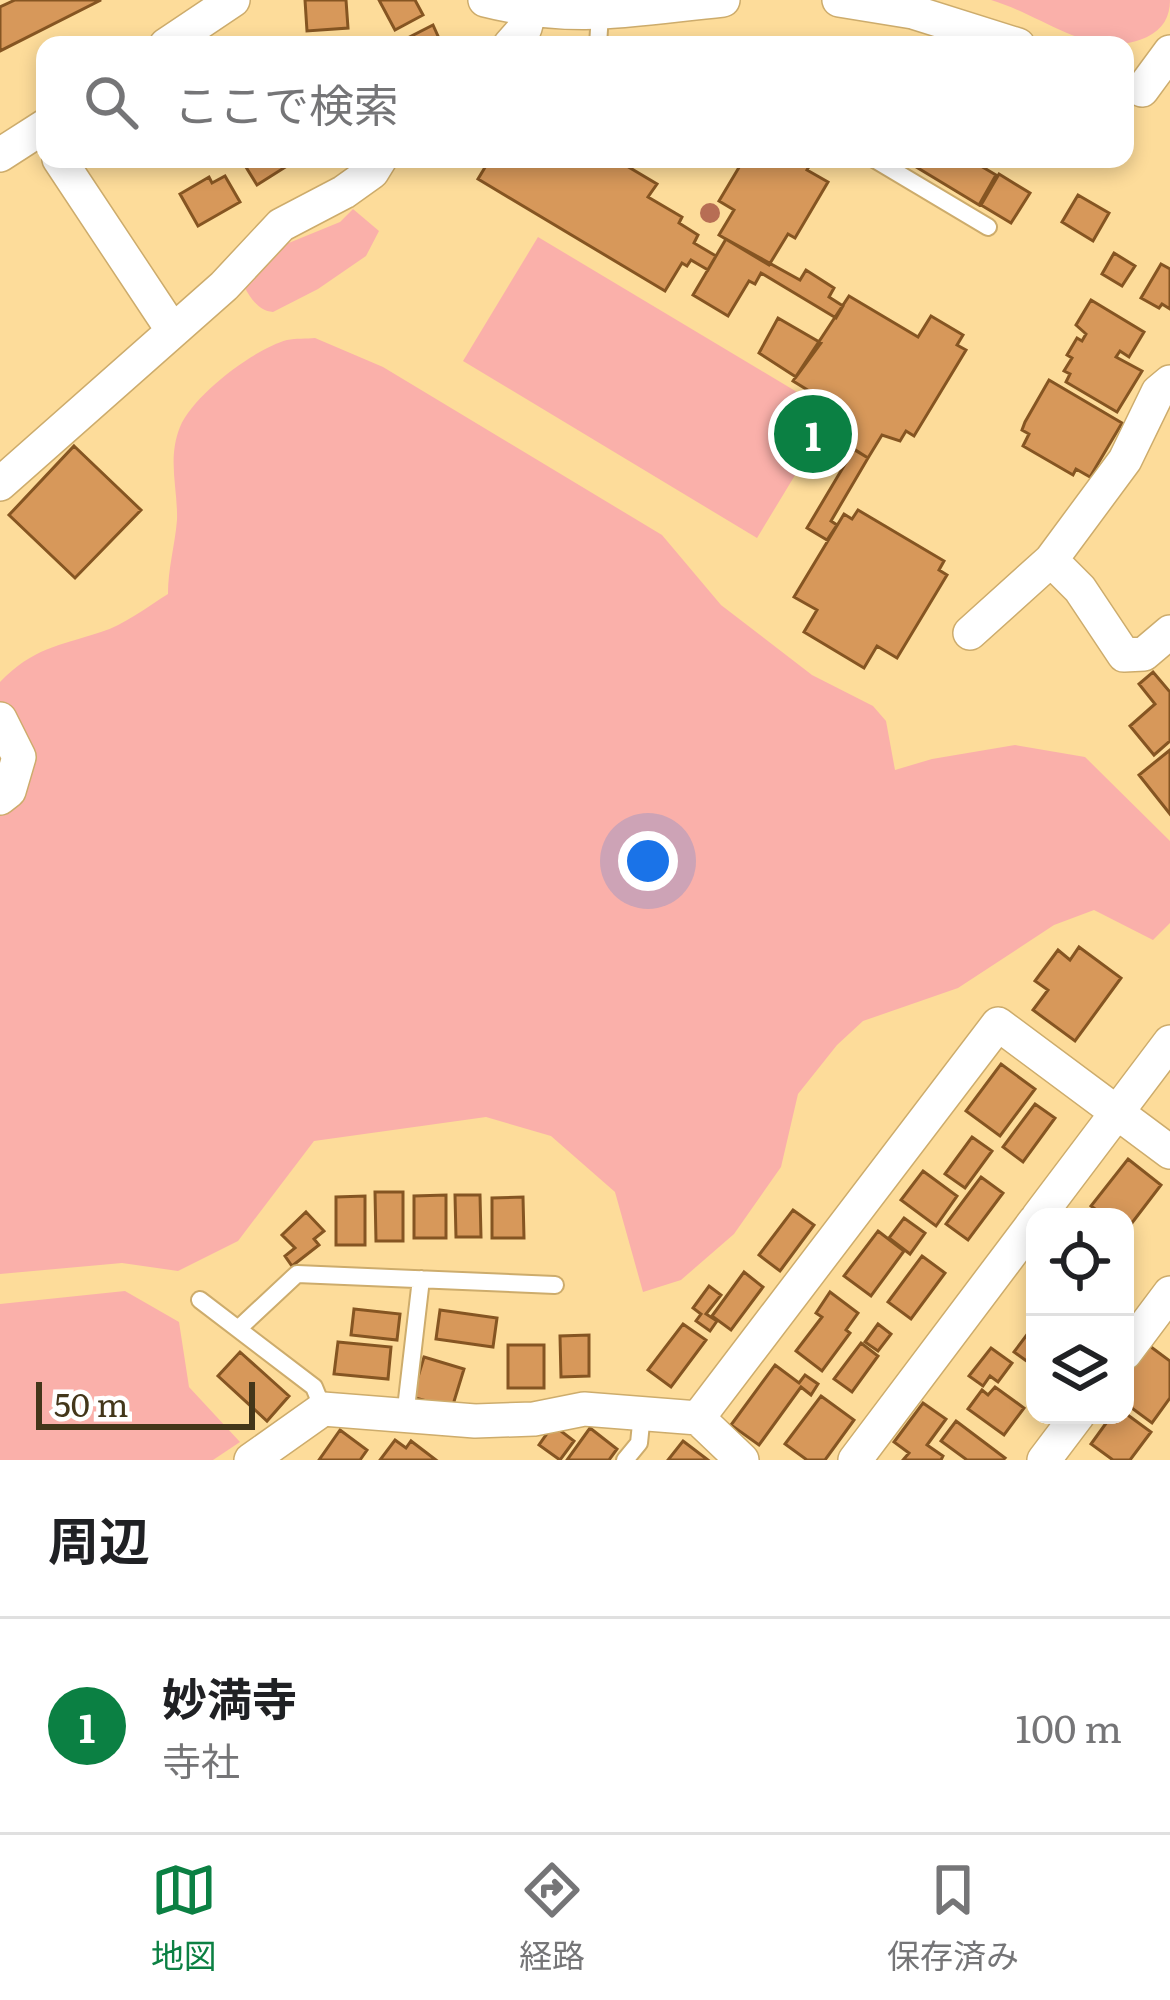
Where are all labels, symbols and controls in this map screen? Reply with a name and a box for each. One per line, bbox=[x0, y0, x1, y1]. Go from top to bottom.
search box bbox=[36, 36, 1134, 168]
icon: search bbox=[78, 69, 144, 135]
text: ここで検索 bbox=[174, 69, 399, 136]
pin: 1 bbox=[774, 389, 852, 479]
your location bbox=[618, 831, 678, 891]
map controls bbox=[1026, 1208, 1134, 1424]
button: locate bbox=[1026, 1208, 1134, 1316]
button: layers bbox=[1026, 1316, 1134, 1424]
scale bar bbox=[36, 1376, 255, 1429]
text: 50 m bbox=[54, 1378, 128, 1427]
text: 周辺 bbox=[48, 1500, 150, 1576]
text: 妙満寺 bbox=[162, 1663, 297, 1730]
text: 1 bbox=[79, 1697, 95, 1755]
text: 100 m bbox=[1015, 1697, 1122, 1755]
text: 寺社 bbox=[162, 1730, 240, 1788]
tab: 地図 bbox=[151, 1857, 217, 1978]
tab: 経路 bbox=[519, 1857, 585, 1978]
tab: 保存済み bbox=[887, 1857, 1019, 1978]

